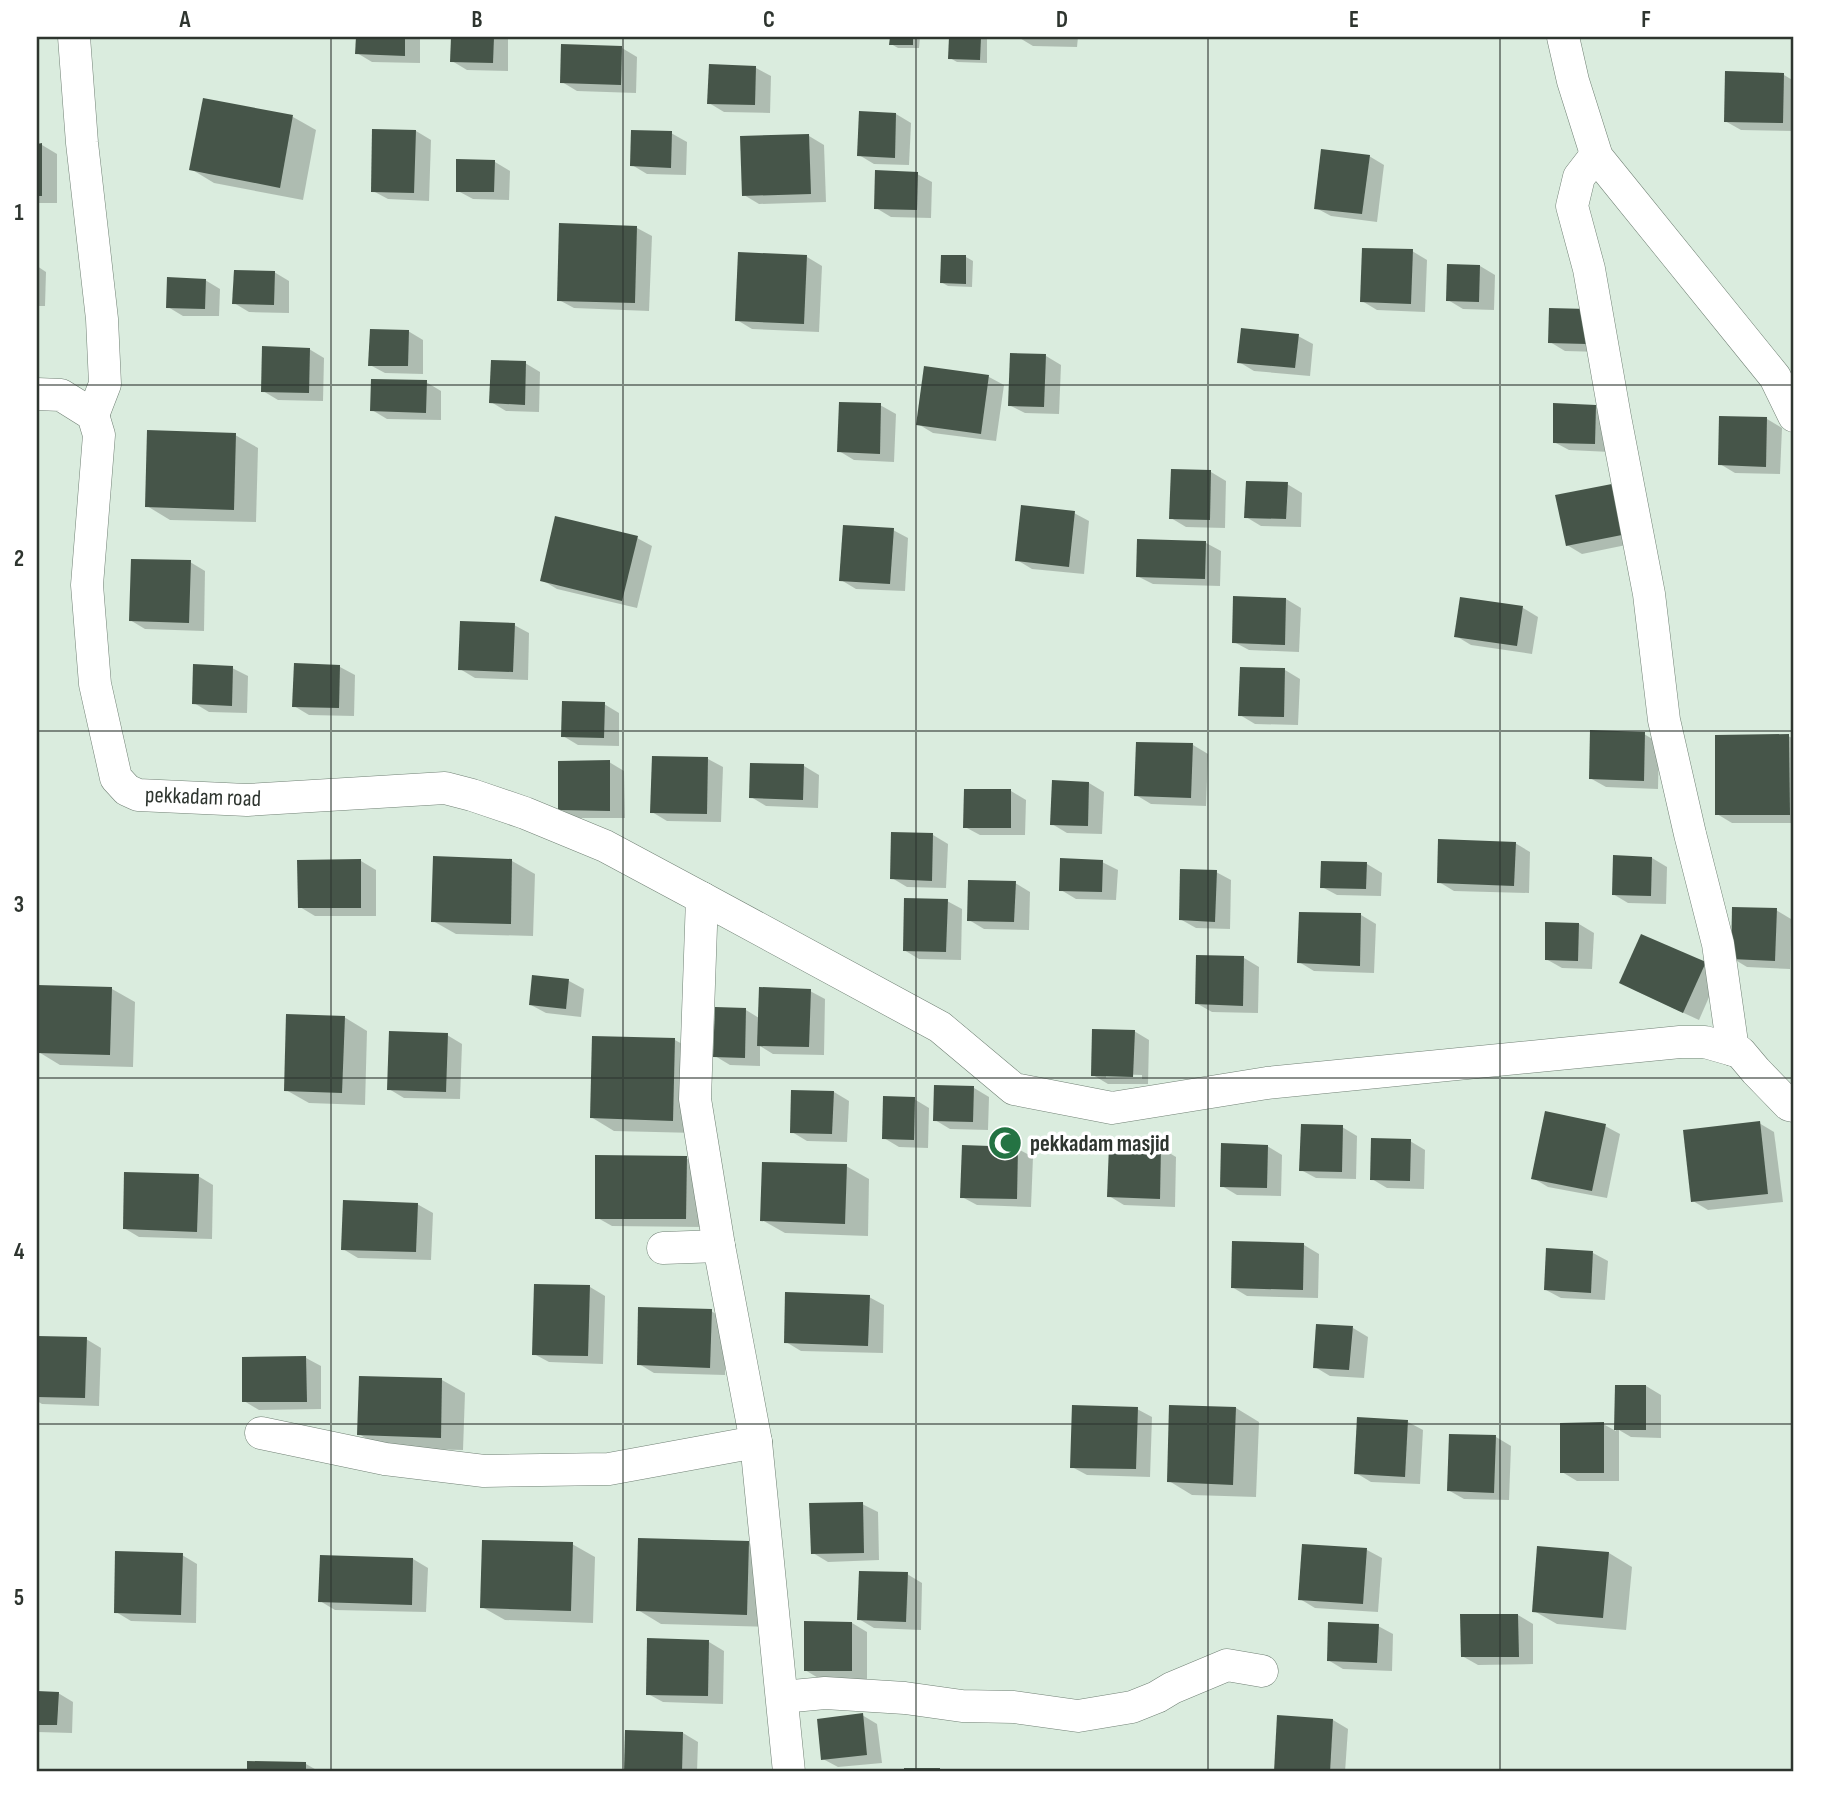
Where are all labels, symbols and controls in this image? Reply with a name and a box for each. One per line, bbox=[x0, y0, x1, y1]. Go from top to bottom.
text: A bbox=[179, 6, 192, 34]
text: B bbox=[472, 6, 483, 34]
text: C bbox=[763, 6, 775, 34]
text: D bbox=[1056, 6, 1068, 34]
text: E bbox=[1349, 6, 1359, 34]
text: F bbox=[1641, 6, 1651, 34]
text: 1 bbox=[14, 199, 24, 227]
text: 2 bbox=[14, 545, 24, 573]
street label: pekkadam road bbox=[144, 781, 262, 813]
text: 3 bbox=[14, 891, 24, 919]
mosque icon: pekkadam masjid bbox=[986, 1124, 1024, 1162]
place label: pekkadam masjid bbox=[1030, 1130, 1170, 1158]
text: 4 bbox=[14, 1238, 25, 1266]
text: 5 bbox=[14, 1584, 24, 1612]

